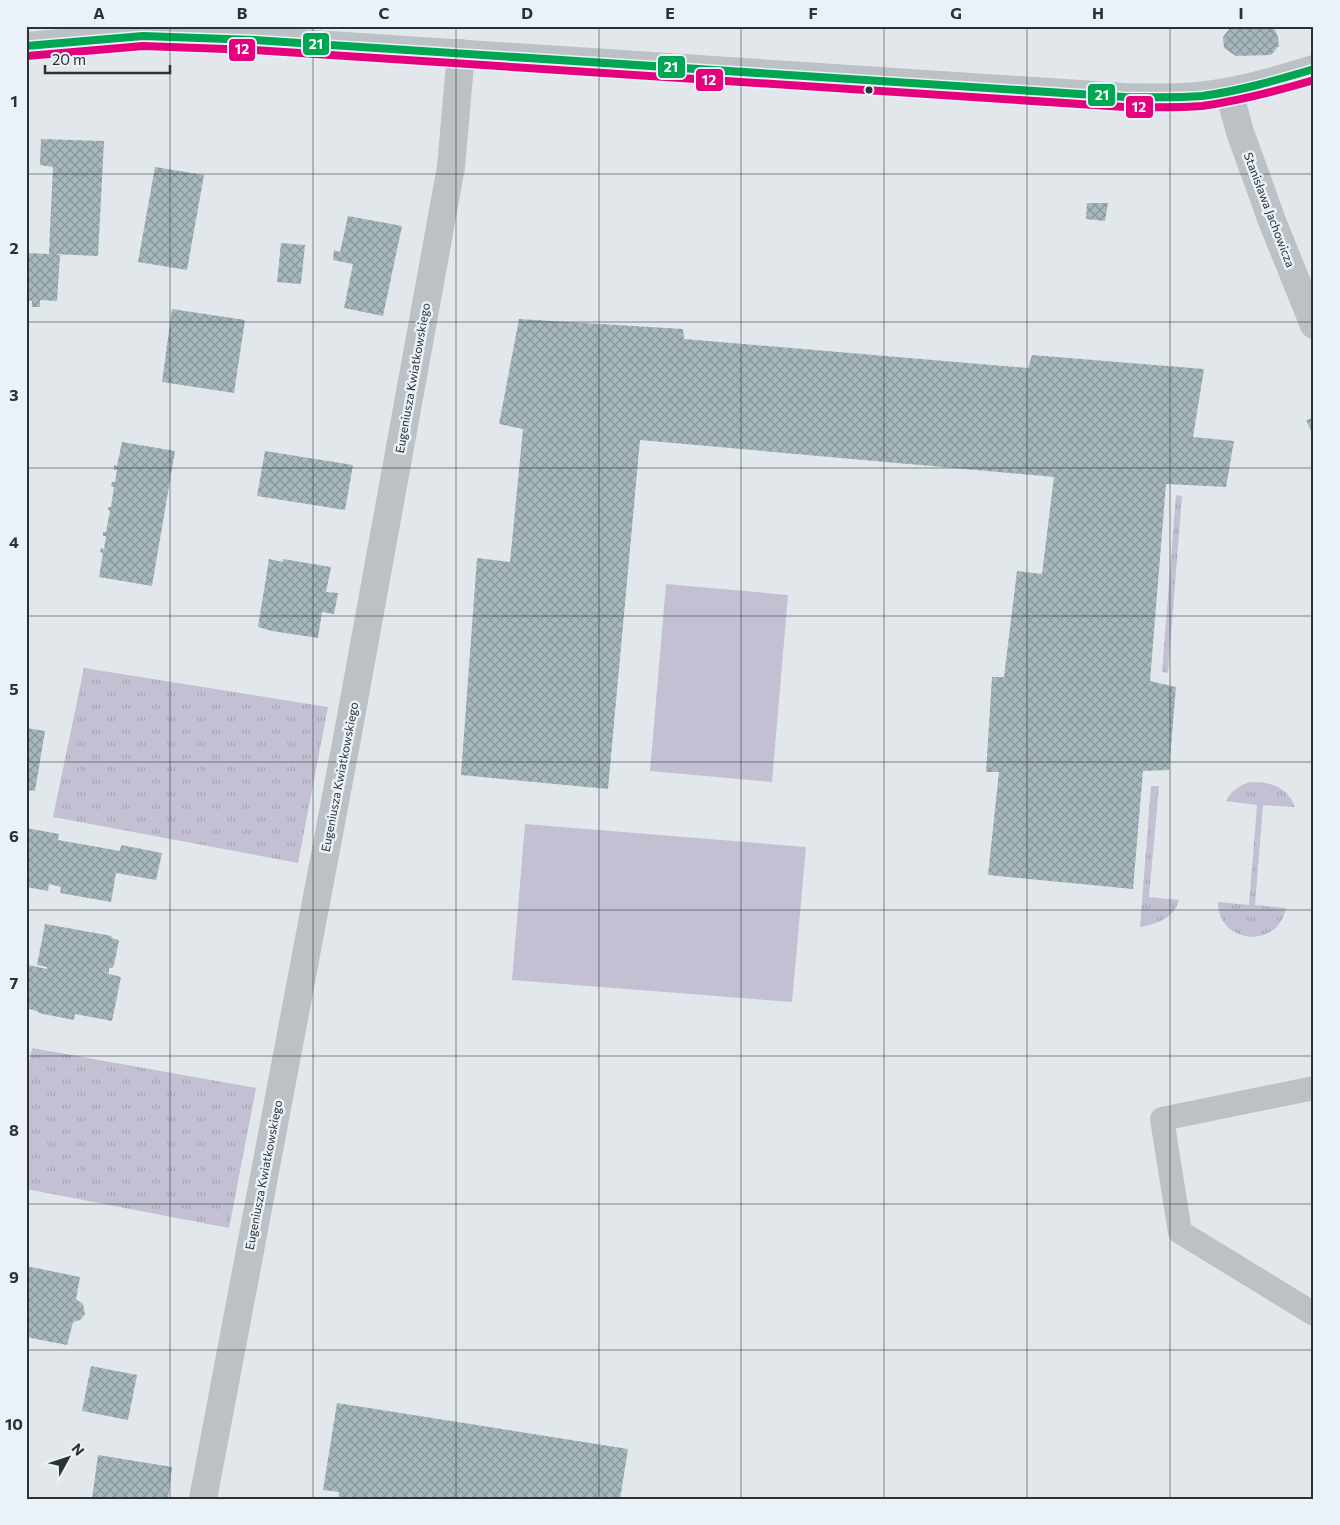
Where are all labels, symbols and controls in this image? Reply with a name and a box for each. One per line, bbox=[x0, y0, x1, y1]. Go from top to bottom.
text: A bbox=[93, 3, 105, 22]
text: B bbox=[237, 3, 248, 22]
text: C bbox=[379, 3, 390, 22]
text: D bbox=[521, 3, 533, 22]
text: E bbox=[665, 3, 675, 22]
text: F bbox=[808, 3, 818, 22]
text: G bbox=[950, 3, 962, 22]
text: H bbox=[1092, 3, 1104, 22]
text: I bbox=[1238, 3, 1244, 22]
line badge: 21 bbox=[302, 32, 330, 56]
text: 21 bbox=[309, 35, 323, 52]
line badge: 12 bbox=[228, 38, 256, 62]
text: 12 bbox=[235, 40, 249, 57]
scale bar bbox=[45, 42, 170, 74]
text: 20 m bbox=[52, 50, 86, 68]
line badge: 21 bbox=[657, 55, 686, 79]
text: 21 bbox=[664, 58, 678, 75]
line badge: 12 bbox=[695, 68, 724, 92]
text: 12 bbox=[702, 71, 716, 88]
line badge: 21 bbox=[1087, 83, 1116, 107]
unlabelled marker bbox=[864, 85, 874, 95]
text: 21 bbox=[1095, 86, 1109, 103]
text: 1 bbox=[10, 91, 18, 110]
line badge: 12 bbox=[1125, 95, 1154, 119]
text: 12 bbox=[1132, 98, 1146, 115]
street label: Stanisława Jachowicza bbox=[1241, 150, 1298, 269]
text: 2 bbox=[9, 238, 19, 257]
street label: Eugeniusza Kwiatkowskiego bbox=[392, 302, 432, 454]
text: 3 bbox=[9, 385, 19, 404]
text: 4 bbox=[9, 532, 19, 551]
text: 5 bbox=[9, 679, 19, 698]
street label: Eugeniusza Kwiatkowskiego bbox=[318, 701, 360, 853]
text: 6 bbox=[9, 826, 19, 845]
text: 7 bbox=[10, 973, 19, 992]
street label: Eugeniusza Kwiatkowskiego bbox=[242, 1099, 284, 1251]
text: 8 bbox=[9, 1120, 19, 1139]
text: 9 bbox=[9, 1267, 19, 1286]
text: 10 bbox=[5, 1414, 23, 1433]
north arrow bbox=[42, 1432, 92, 1482]
text: N bbox=[68, 1440, 88, 1459]

